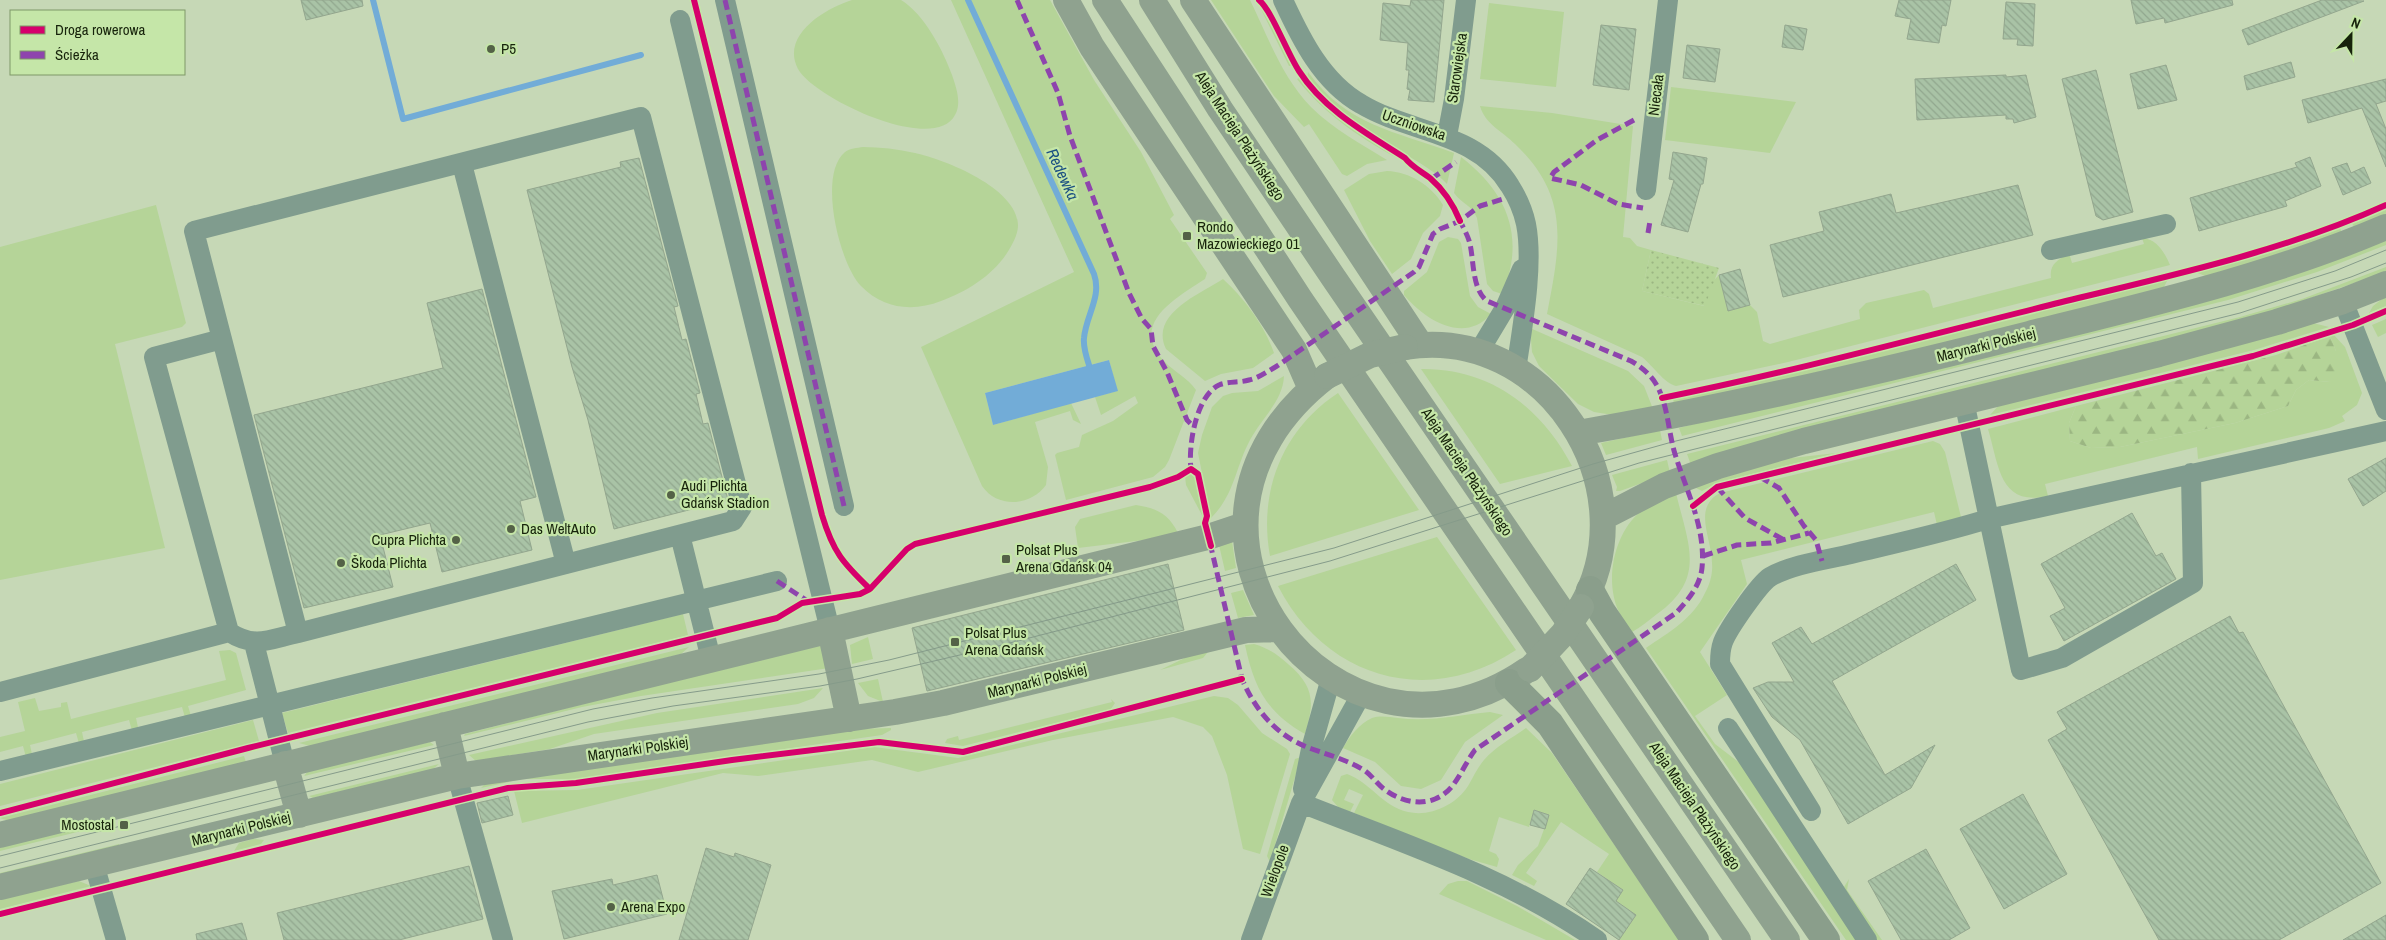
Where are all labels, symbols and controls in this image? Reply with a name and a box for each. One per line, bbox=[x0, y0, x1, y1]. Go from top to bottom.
legend bbox=[10, 10, 185, 75]
north arrow bbox=[2326, 10, 2376, 60]
text: N bbox=[2349, 13, 2363, 33]
text: Droga rowerowa bbox=[55, 19, 145, 40]
street label: Starowiejska bbox=[1441, 31, 1472, 104]
place label: P5 bbox=[501, 38, 516, 59]
marker: P5 bbox=[485, 43, 497, 55]
text: Ścieżka bbox=[55, 44, 99, 65]
street label: Aleja Macieja Płażyńskiego bbox=[1190, 66, 1290, 205]
street label: Niecała bbox=[1643, 73, 1668, 117]
street label: Uczniowska bbox=[1379, 104, 1449, 145]
water label: Redewka bbox=[1041, 145, 1085, 203]
place label: Rondo Mazowieckiego 01 bbox=[1197, 216, 1300, 254]
marker: Rondo Mazowieckiego 01 bbox=[1181, 230, 1193, 242]
street label: Marynarki Polskiej bbox=[1934, 322, 2038, 367]
street label: Aleja Macieja Płażyńskiego bbox=[1416, 403, 1518, 540]
place label: Audi Plichta Gdańsk Stadion bbox=[680, 475, 769, 513]
marker: Audi Plichta Gdańsk Stadion bbox=[665, 489, 677, 501]
place label: Das WeltAuto bbox=[521, 518, 596, 539]
marker: Das WeltAuto bbox=[505, 523, 517, 535]
place label: Cupra Plichta bbox=[371, 529, 446, 550]
marker: Cupra Plichta bbox=[450, 534, 462, 546]
place label: Polsat Plus Arena Gdańsk 04 bbox=[1015, 539, 1112, 577]
place label: Škoda Plichta bbox=[351, 552, 427, 573]
marker: Polsat Plus Arena Gdańsk 04 bbox=[1000, 553, 1012, 565]
marker: Škoda Plichta bbox=[335, 557, 347, 569]
place label: Polsat Plus Arena Gdańsk bbox=[964, 622, 1044, 660]
marker: Polsat Plus Arena Gdańsk bbox=[949, 636, 961, 648]
street label: Marynarki Polskiej bbox=[985, 658, 1089, 703]
street label: Marynarki Polskiej bbox=[586, 731, 689, 766]
street label: Aleja Macieja Płażyńskiego bbox=[1644, 737, 1746, 874]
street label: Marynarki Polskiej bbox=[189, 806, 293, 851]
place label: Mostostal bbox=[61, 814, 114, 835]
marker: Mostostal bbox=[118, 819, 130, 831]
street label: Wielopole bbox=[1255, 841, 1294, 900]
place label: Arena Expo bbox=[620, 896, 685, 917]
marker: Arena Expo bbox=[605, 901, 617, 913]

